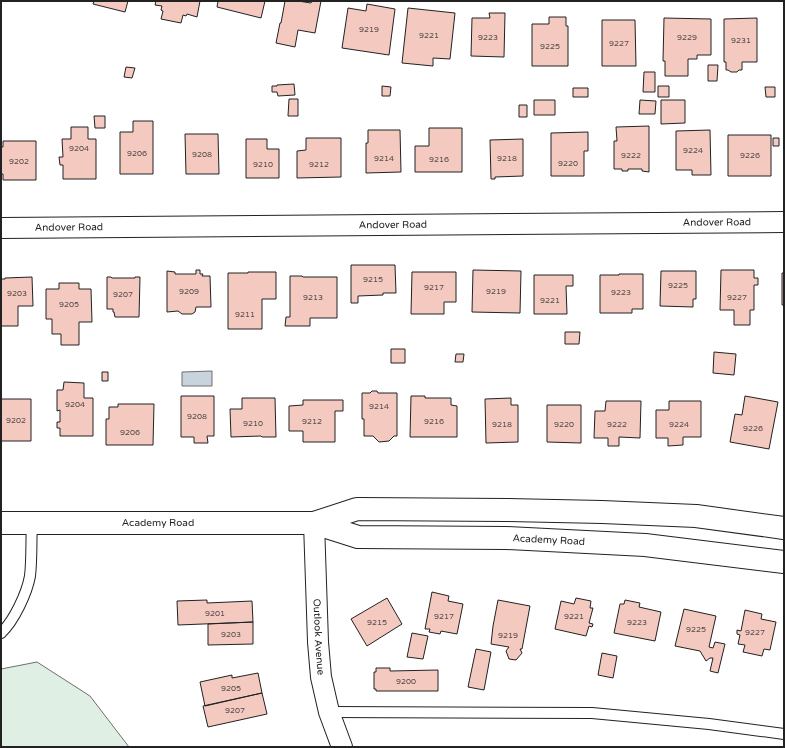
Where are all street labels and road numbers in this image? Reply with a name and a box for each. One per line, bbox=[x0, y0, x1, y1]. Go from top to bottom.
street label: Andover Road bbox=[683, 216, 751, 229]
street label: Andover Road bbox=[359, 219, 427, 231]
street label: Andover Road bbox=[35, 221, 103, 234]
street label: Academy Road bbox=[122, 517, 194, 529]
street label: Academy Road bbox=[512, 532, 585, 548]
street label: Outlook Avenue bbox=[311, 598, 327, 676]

